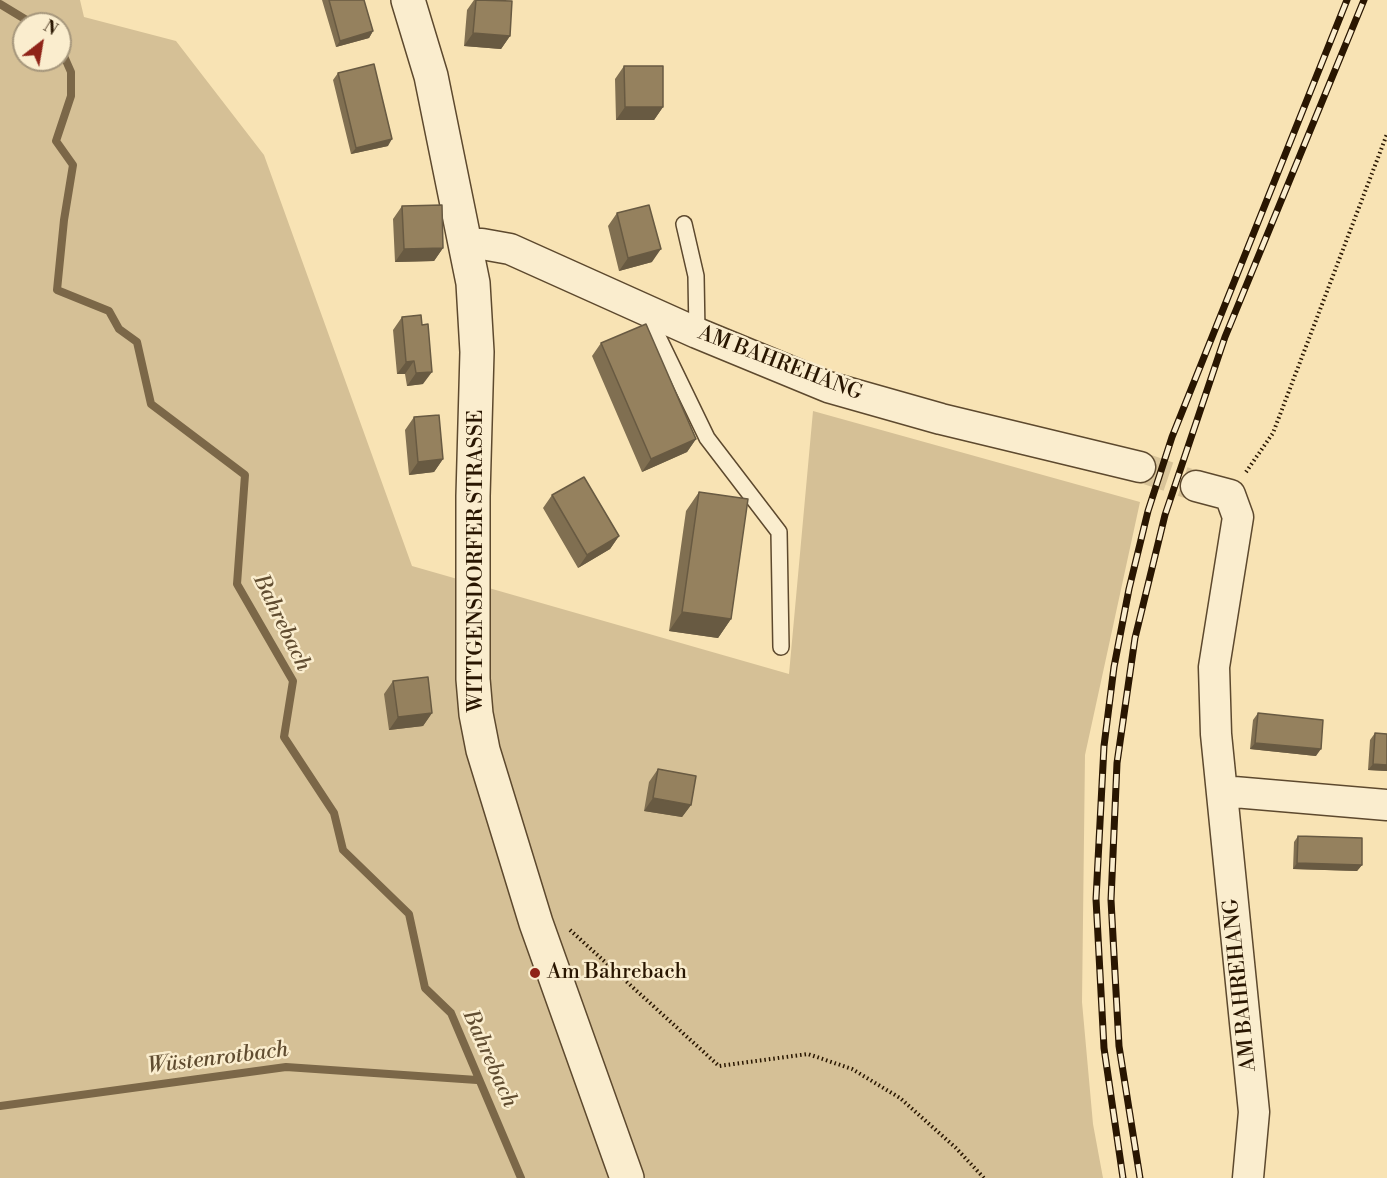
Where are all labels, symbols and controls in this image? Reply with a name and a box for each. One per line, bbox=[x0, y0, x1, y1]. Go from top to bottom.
north arrow bbox=[12, 12, 72, 72]
text: N bbox=[40, 16, 61, 40]
street label: AM BAHREHANG bbox=[694, 321, 866, 407]
street label: WITTGENSDORFER STRASSE bbox=[464, 410, 490, 712]
water label: Bahrebach bbox=[246, 570, 316, 676]
street label: AM BAHREHANG bbox=[1219, 897, 1263, 1073]
place label: Am Bahrebach bbox=[547, 960, 687, 986]
marker: Am Bahrebach bbox=[528, 966, 542, 980]
water label: Bahrebach bbox=[456, 1006, 522, 1112]
water label: Wüstenrotbach bbox=[146, 1037, 290, 1081]

